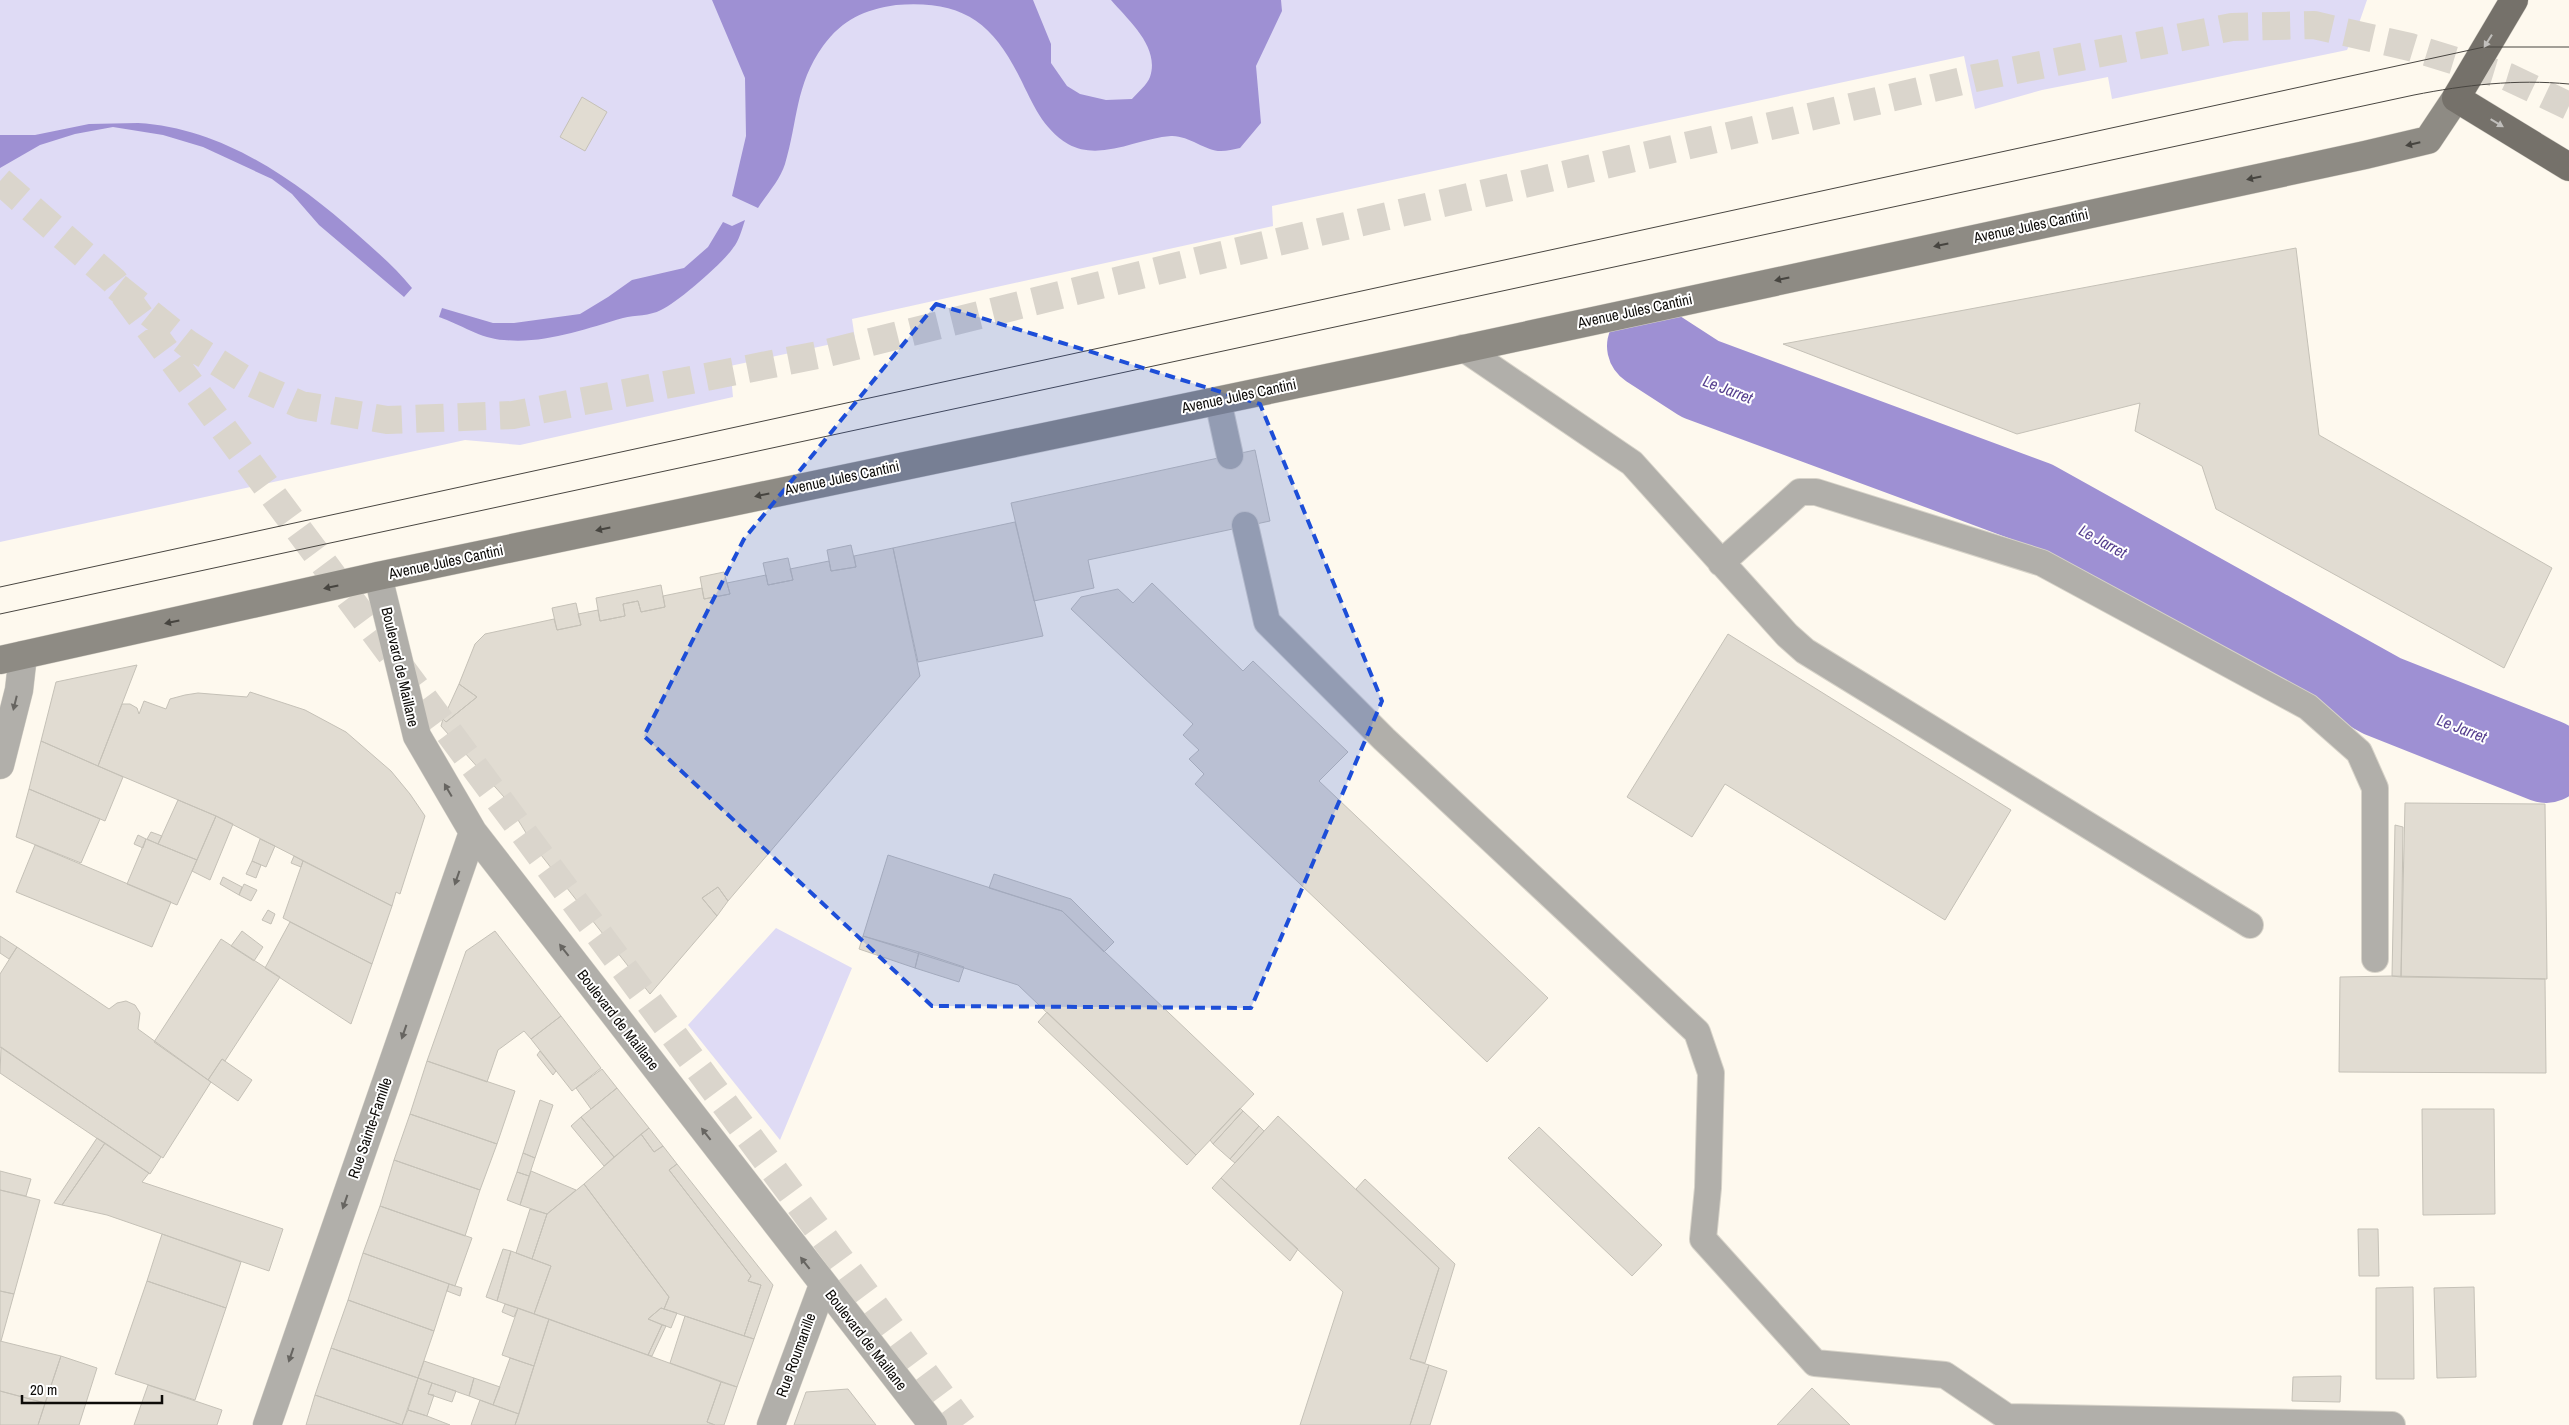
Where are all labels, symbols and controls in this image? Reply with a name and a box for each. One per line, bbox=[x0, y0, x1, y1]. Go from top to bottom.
one-way arrow bbox=[2483, 35, 2493, 48]
one-way arrow bbox=[2491, 119, 2504, 128]
one-way arrow bbox=[2405, 140, 2420, 148]
one-way arrow bbox=[2246, 174, 2261, 182]
street label: Avenue Jules Cantini bbox=[1971, 203, 2090, 248]
one-way arrow bbox=[1933, 241, 1949, 249]
one-way arrow bbox=[1775, 275, 1790, 283]
street label: Avenue Jules Cantini bbox=[1575, 288, 1694, 333]
water label: Le Jarret bbox=[1700, 369, 1756, 409]
street label: Avenue Jules Cantini bbox=[1179, 373, 1298, 418]
street label: Avenue Jules Cantini bbox=[782, 455, 901, 500]
one-way arrow bbox=[754, 491, 769, 499]
water label: Le Jarret bbox=[2075, 519, 2131, 563]
one-way arrow bbox=[594, 525, 610, 533]
street label: Avenue Jules Cantini bbox=[386, 539, 505, 584]
one-way arrow bbox=[323, 583, 338, 591]
street label: Boulevard de Maillane bbox=[376, 605, 425, 729]
one-way arrow bbox=[165, 618, 180, 626]
one-way arrow bbox=[11, 695, 19, 710]
water label: Le Jarret bbox=[2434, 708, 2490, 748]
one-way arrow bbox=[444, 783, 453, 796]
one-way arrow bbox=[453, 871, 461, 886]
one-way arrow bbox=[559, 943, 569, 957]
street label: Boulevard de Maillane bbox=[572, 965, 664, 1075]
one-way arrow bbox=[400, 1024, 407, 1039]
street label: Rue Sainte-Famille bbox=[342, 1074, 397, 1181]
one-way arrow bbox=[701, 1127, 711, 1141]
one-way arrow bbox=[341, 1194, 348, 1209]
one-way arrow bbox=[800, 1257, 811, 1270]
street label: Boulevard de Maillane bbox=[820, 1285, 912, 1395]
street label: Rue Roumanille bbox=[771, 1310, 821, 1400]
one-way arrow bbox=[287, 1348, 295, 1363]
scale bar bbox=[22, 1372, 162, 1404]
text: 20 m bbox=[30, 1379, 57, 1400]

